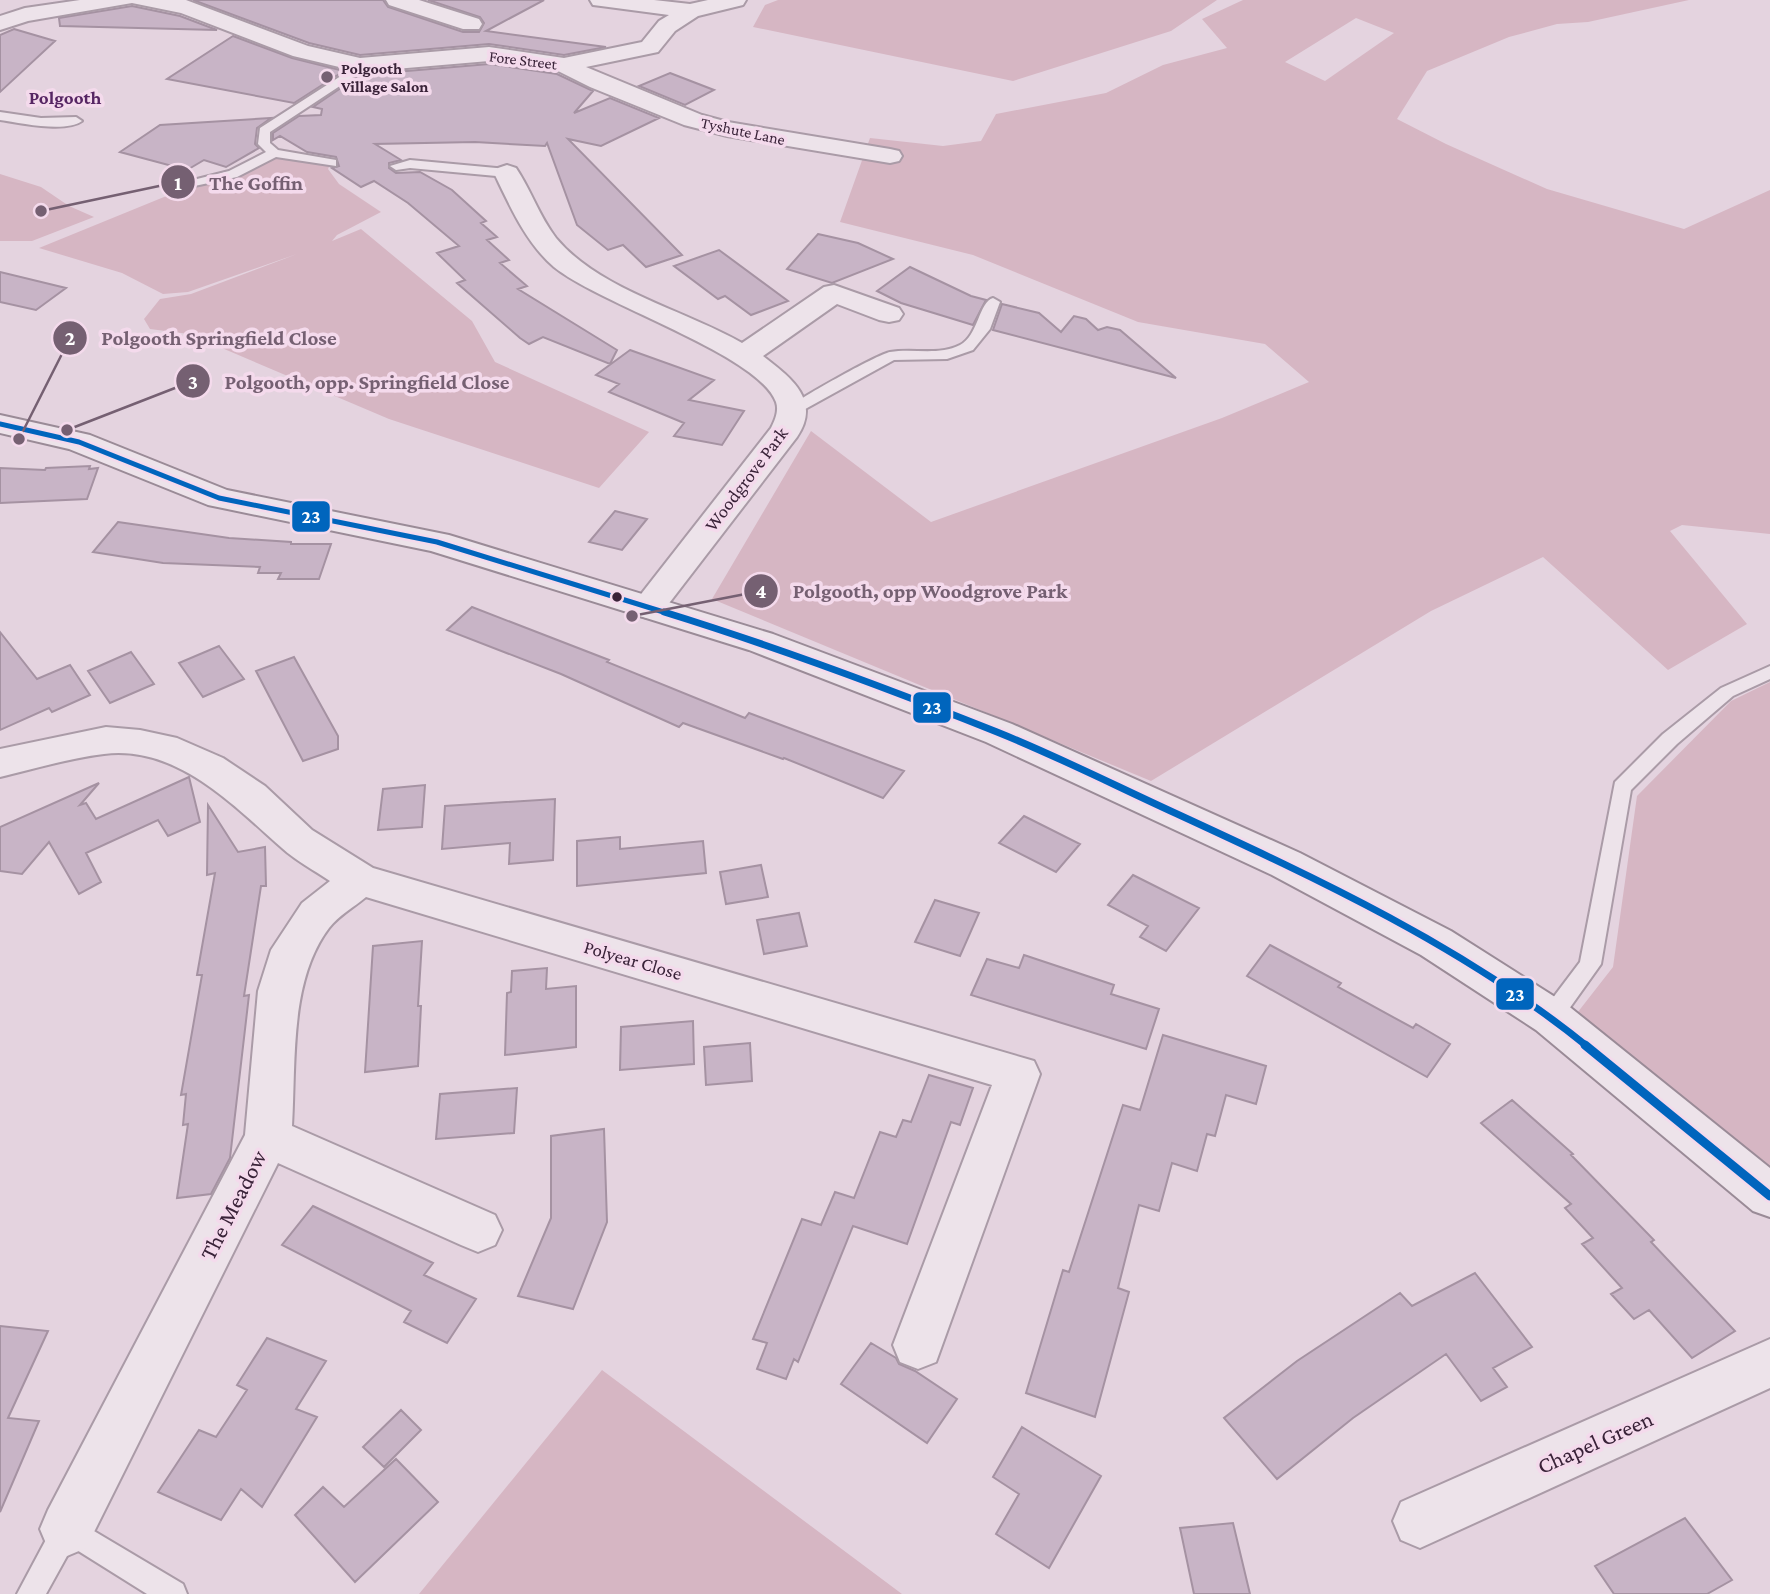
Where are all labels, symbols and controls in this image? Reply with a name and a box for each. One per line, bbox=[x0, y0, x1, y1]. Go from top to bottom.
street label: Fore Street bbox=[488, 47, 559, 73]
place label: Polgooth Village Salon bbox=[340, 60, 428, 95]
marker: Polgooth Village Salon bbox=[319, 69, 335, 85]
district label: Polgooth bbox=[29, 87, 101, 108]
street label: Tyshute Lane bbox=[699, 114, 787, 149]
callout: The Goffin bbox=[160, 161, 317, 203]
text: 1 bbox=[174, 171, 182, 195]
text: The Goffin bbox=[209, 171, 303, 195]
callout: Polgooth Springfield Close bbox=[53, 317, 351, 359]
text: 2 bbox=[65, 326, 76, 350]
text: Polgooth Springfield Close bbox=[101, 326, 337, 350]
callout: Polgooth, opp. Springfield Close bbox=[176, 360, 524, 402]
text: 3 bbox=[188, 370, 198, 394]
text: Polgooth, opp. Springfield Close bbox=[225, 370, 510, 394]
street label: Woodgrove Park bbox=[700, 422, 792, 535]
line badge: 23 bbox=[291, 500, 331, 533]
text: 23 bbox=[302, 506, 320, 527]
callout: Polgooth, opp Woodgrove Park bbox=[743, 570, 1081, 612]
text: 4 bbox=[755, 579, 767, 603]
text: Polgooth, opp Woodgrove Park bbox=[793, 579, 1068, 603]
unlabelled marker bbox=[610, 590, 624, 604]
line badge: 23 bbox=[912, 691, 952, 724]
text: 23 bbox=[923, 697, 941, 718]
street label: Polyear Close bbox=[582, 936, 684, 984]
line badge: 23 bbox=[1495, 977, 1535, 1011]
text: 23 bbox=[1506, 984, 1524, 1005]
street label: The Meadow bbox=[194, 1146, 272, 1264]
street label: Chapel Green bbox=[1533, 1405, 1657, 1479]

